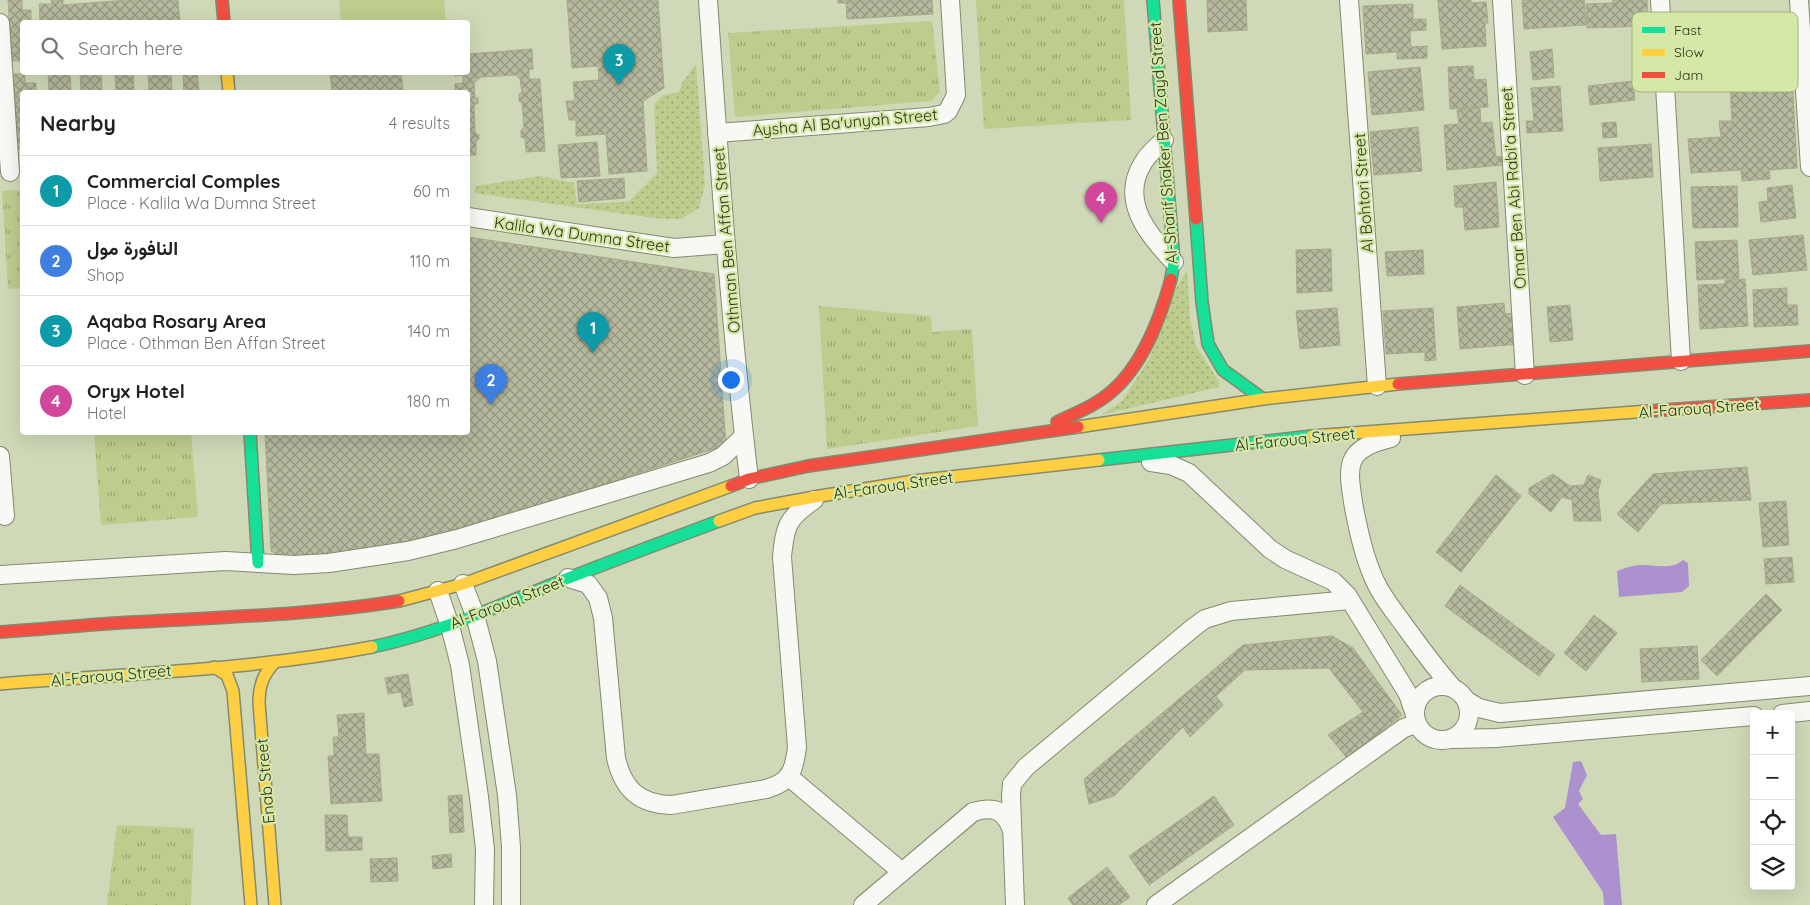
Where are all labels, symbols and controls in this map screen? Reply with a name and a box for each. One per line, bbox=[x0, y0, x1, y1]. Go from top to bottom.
legend bbox=[1632, 12, 1798, 92]
search box bbox=[20, 20, 470, 75]
street label: Al-Sharif Shaker Ben Zayd Street bbox=[1145, 21, 1181, 265]
text: Fast bbox=[1674, 21, 1702, 39]
icon: search bbox=[38, 34, 66, 62]
text: Search here bbox=[78, 36, 183, 60]
text: Slow bbox=[1674, 43, 1704, 61]
pin: 3 bbox=[603, 44, 635, 85]
text: Jam bbox=[1674, 66, 1703, 84]
street label: Omar Ben Abi Rabi'a Street bbox=[1496, 86, 1530, 290]
street label: Aysha Al Ba'unyah Street bbox=[752, 104, 938, 140]
text: Nearby bbox=[40, 110, 116, 136]
text: 4 results bbox=[389, 113, 450, 133]
street label: Al Bohtori Street bbox=[1349, 132, 1377, 254]
street label: Othman Ben Affan Street bbox=[708, 146, 744, 334]
text: Commercial Comples bbox=[87, 169, 280, 193]
text: 1 bbox=[53, 181, 59, 201]
text: 60 m bbox=[413, 181, 450, 201]
pin: 4 bbox=[1085, 182, 1117, 223]
text: Place · Kalila Wa Dumna Street bbox=[87, 193, 316, 213]
street label: Kalila Wa Dumna Street bbox=[493, 212, 671, 256]
text: النافورة مول bbox=[87, 236, 178, 260]
text: 2 bbox=[51, 251, 61, 271]
text: 110 m bbox=[410, 251, 450, 271]
text: Shop bbox=[87, 265, 124, 285]
text: Aqaba Rosary Area bbox=[87, 309, 266, 333]
pin: 1 bbox=[577, 312, 609, 353]
text: 3 bbox=[52, 321, 60, 341]
text: 140 m bbox=[407, 321, 450, 341]
text: Place · Othman Ben Affan Street bbox=[87, 333, 326, 353]
pin: 2 bbox=[475, 364, 507, 405]
your location bbox=[718, 367, 744, 393]
text: Oryx Hotel bbox=[87, 379, 185, 403]
text: 4 bbox=[51, 391, 61, 411]
text: 180 m bbox=[407, 391, 450, 411]
street label: Al-Farouq Street bbox=[1638, 394, 1760, 422]
text: Hotel bbox=[87, 403, 126, 423]
street label: Al-Farouq Street bbox=[1234, 423, 1356, 455]
street label: Al-Farouq Street bbox=[832, 467, 954, 503]
street label: Al-Farouq Street bbox=[447, 571, 567, 633]
street label: Al-Farouq Street bbox=[50, 660, 172, 690]
map controls bbox=[1750, 710, 1795, 890]
button: + bbox=[1750, 710, 1795, 755]
street label: Enab Street bbox=[251, 737, 279, 825]
button: − bbox=[1750, 755, 1795, 800]
button: locate bbox=[1750, 800, 1795, 845]
button: layers bbox=[1750, 845, 1795, 890]

